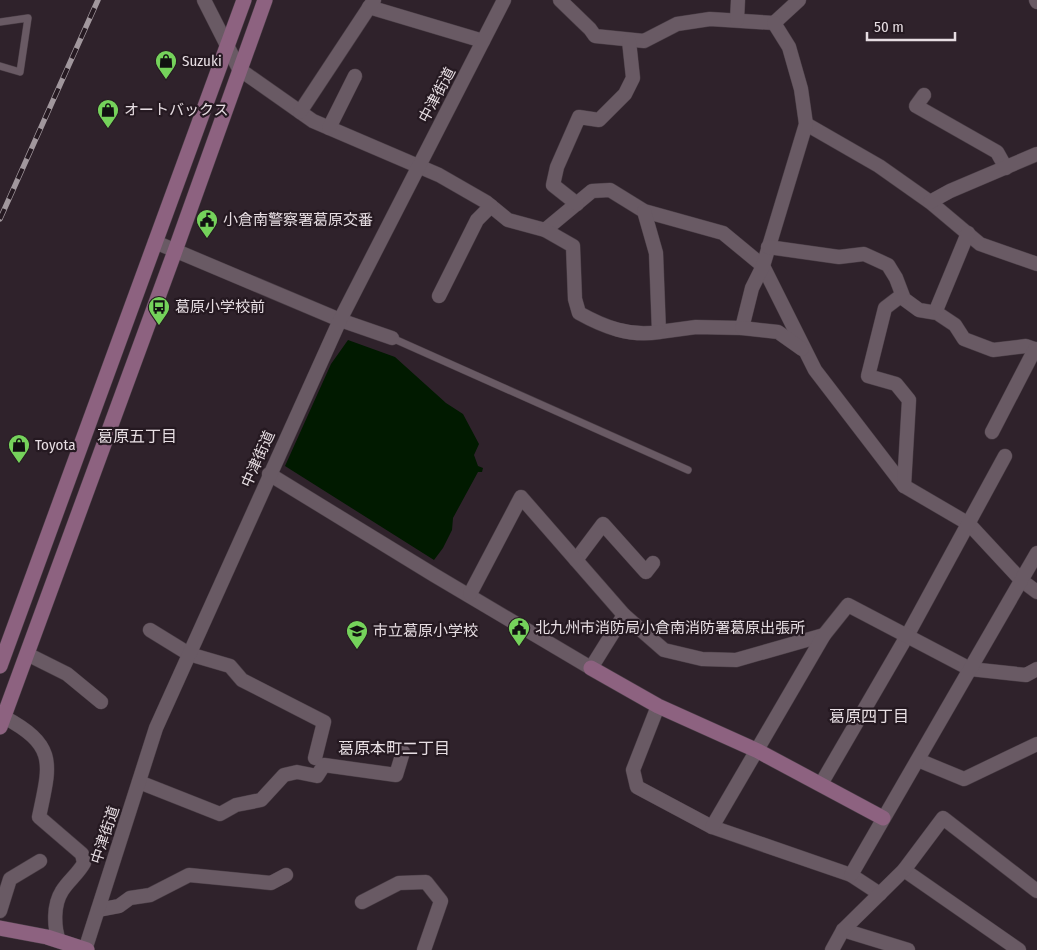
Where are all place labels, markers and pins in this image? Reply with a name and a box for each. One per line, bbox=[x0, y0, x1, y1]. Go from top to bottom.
shop icon: Suzuki bbox=[154, 49, 178, 80]
place label: Suzuki bbox=[182, 52, 222, 70]
shop icon: オートバックス bbox=[96, 98, 120, 129]
place label: オートバックス bbox=[124, 101, 229, 119]
public building icon: 小倉南警察署葛原交番 bbox=[195, 208, 219, 239]
place label: 小倉南警察署葛原交番 bbox=[223, 211, 373, 229]
bus stop icon: 葛原小学校前 bbox=[147, 295, 171, 326]
place label: 葛原小学校前 bbox=[175, 298, 265, 316]
shop icon: Toyota bbox=[7, 433, 31, 464]
place label: Toyota bbox=[35, 436, 76, 454]
public building icon: 北九州市消防局小倉南消防署葛原出張所 bbox=[507, 616, 531, 647]
school or university icon: 市立葛原小学校 bbox=[345, 619, 369, 650]
place label: 北九州市消防局小倉南消防署葛原出張所 bbox=[535, 619, 805, 637]
place label: 市立葛原小学校 bbox=[373, 622, 478, 640]

